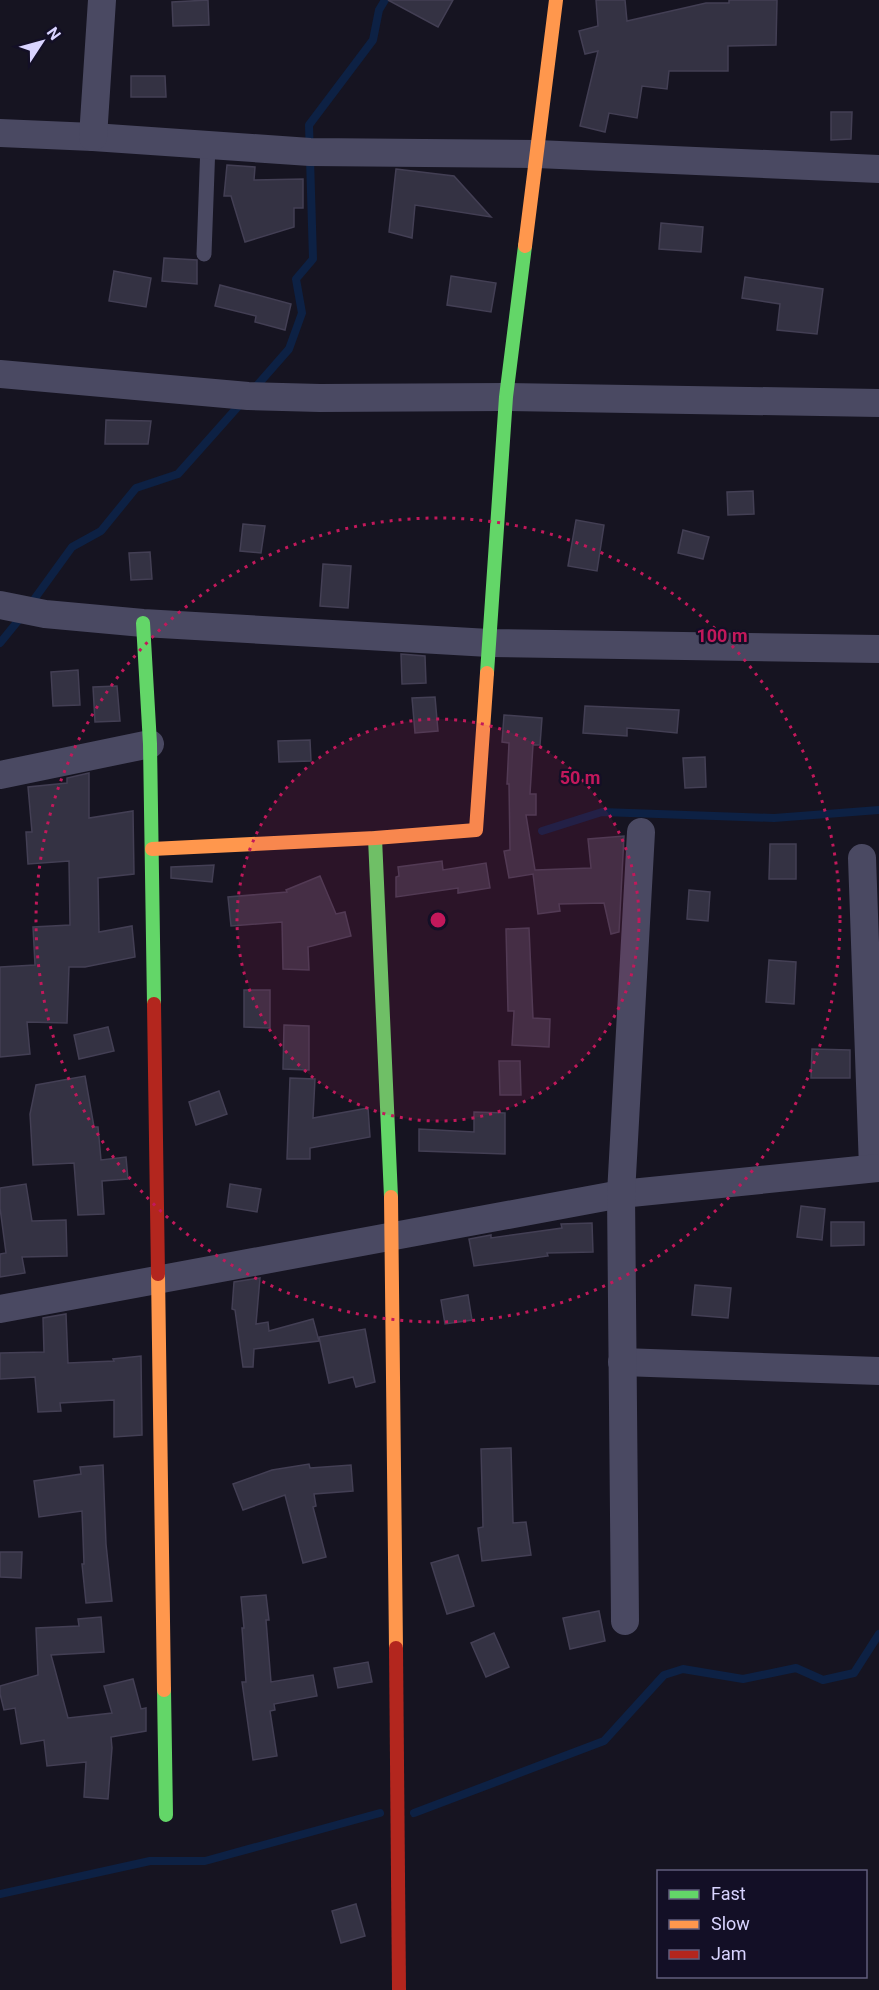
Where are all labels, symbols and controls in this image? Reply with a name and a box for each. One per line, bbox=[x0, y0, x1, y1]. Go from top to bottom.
north arrow bbox=[12, 12, 72, 72]
text: N bbox=[43, 23, 65, 44]
text: 100 m bbox=[696, 625, 748, 646]
text: 50 m bbox=[560, 767, 600, 788]
centre of rings bbox=[428, 910, 448, 930]
legend bbox=[657, 1870, 867, 1978]
text: Fast bbox=[711, 1883, 746, 1904]
text: Slow bbox=[711, 1913, 750, 1934]
text: Jam bbox=[711, 1943, 747, 1964]

